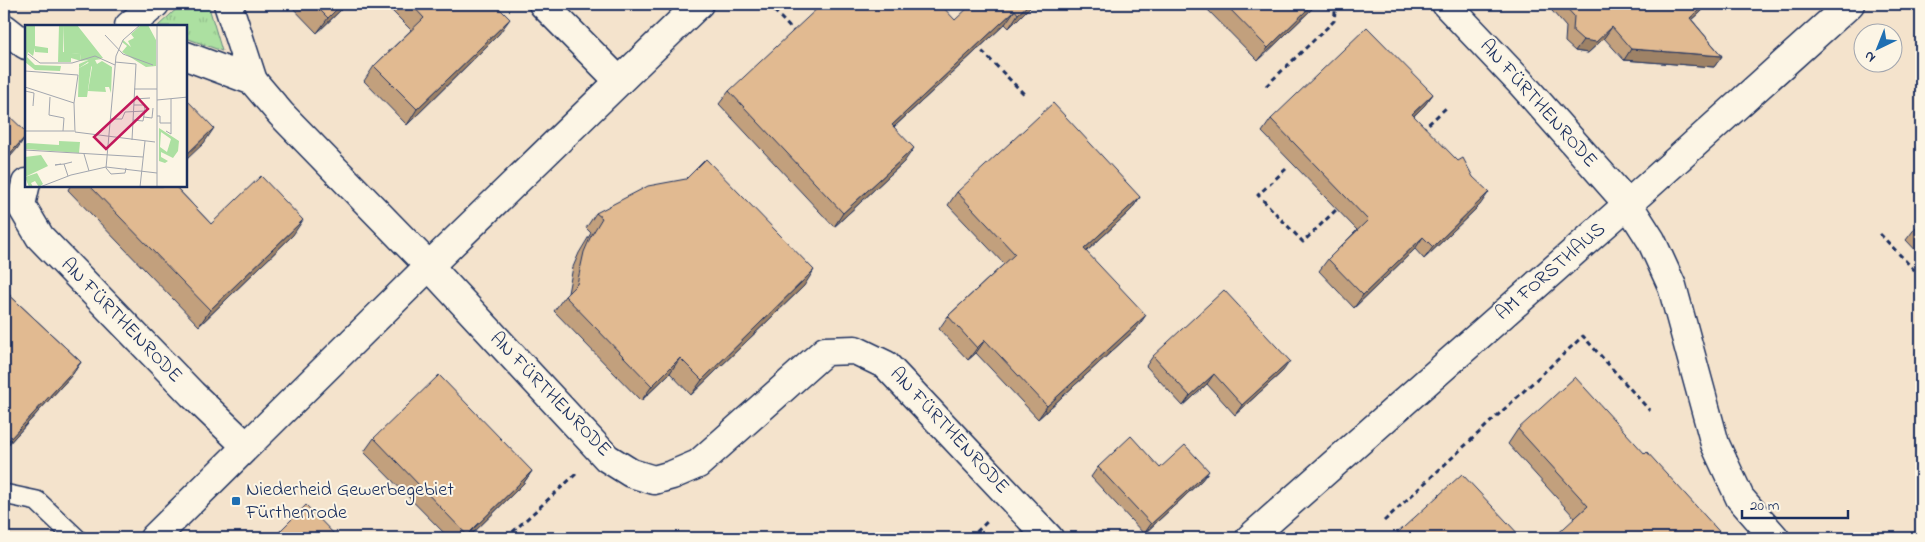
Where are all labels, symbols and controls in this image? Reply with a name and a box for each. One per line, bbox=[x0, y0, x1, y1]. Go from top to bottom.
north arrow bbox=[1852, 22, 1902, 72]
inset map bbox=[25, 25, 188, 188]
street label: AN FÜRTHENRODE bbox=[1472, 33, 1604, 175]
text: N bbox=[1860, 46, 1881, 67]
street label: AM FORSTHAUS bbox=[1490, 216, 1613, 328]
street label: AN FÜRTHENRODE bbox=[53, 252, 189, 390]
street label: AN FÜRTHENRODE bbox=[482, 326, 618, 464]
street label: AN FÜRTHENRODE bbox=[882, 361, 1016, 501]
place label: Niederheid Gewerbegebiet Fürthenrode bbox=[245, 476, 454, 528]
scale bar bbox=[1742, 487, 1849, 519]
marker: Niederheid Gewerbegebiet Fürthenrode bbox=[230, 495, 242, 507]
text: 20 m bbox=[1750, 495, 1780, 517]

